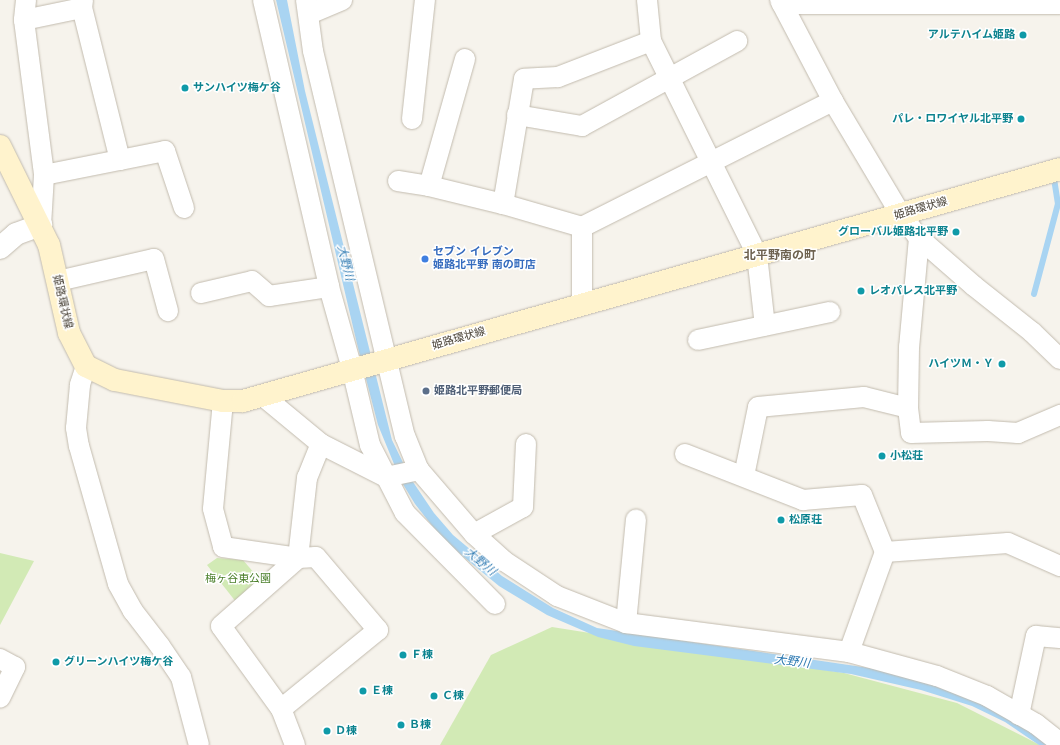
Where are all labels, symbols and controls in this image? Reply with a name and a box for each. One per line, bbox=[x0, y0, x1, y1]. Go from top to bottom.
place label: アルテハイム姫路 bbox=[927, 28, 1015, 42]
marker: アルテハイム姫路 bbox=[1018, 30, 1028, 40]
place label: サンハイツ梅ケ谷 bbox=[193, 81, 281, 95]
marker: サンハイツ梅ケ谷 bbox=[180, 83, 190, 93]
place label: パレ・ロワイヤル北平野 bbox=[892, 112, 1013, 126]
marker: パレ・ロワイヤル北平野 bbox=[1016, 114, 1026, 124]
street label: 姫路環状線 bbox=[893, 195, 949, 223]
place label: グローバル姫路北平野 bbox=[838, 225, 948, 239]
marker: グローバル姫路北平野 bbox=[951, 227, 961, 237]
water label: 大野川 bbox=[334, 244, 356, 282]
place label: セブン イレブン 姫路北平野 南の町店 bbox=[433, 246, 536, 272]
district label: 北平野南の町 bbox=[744, 249, 816, 263]
marker: セブン イレブン 姫路北平野 南の町店 bbox=[420, 254, 430, 264]
street label: 姫路環状線 bbox=[49, 274, 75, 330]
place label: レオパレス北平野 bbox=[869, 284, 957, 298]
marker: レオパレス北平野 bbox=[856, 286, 866, 296]
street label: 姫路環状線 bbox=[431, 325, 487, 353]
place label: ハイツＭ・Ｙ bbox=[928, 357, 994, 371]
marker: ハイツＭ・Ｙ bbox=[997, 359, 1007, 369]
place label: 姫路北平野郵便局 bbox=[434, 384, 522, 398]
marker: 姫路北平野郵便局 bbox=[421, 386, 431, 396]
place label: 小松荘 bbox=[890, 449, 923, 463]
marker: 小松荘 bbox=[877, 451, 887, 461]
place label: 松原荘 bbox=[789, 513, 822, 527]
marker: 松原荘 bbox=[776, 515, 786, 525]
water label: 大野川 bbox=[462, 545, 498, 579]
park label: 梅ヶ谷東公園 bbox=[205, 572, 271, 586]
place label: Ｆ棟 bbox=[411, 648, 433, 662]
marker: Ｆ棟 bbox=[398, 650, 408, 660]
water label: 大野川 bbox=[773, 653, 811, 671]
place label: グリーンハイツ梅ケ谷 bbox=[64, 655, 174, 669]
marker: グリーンハイツ梅ケ谷 bbox=[51, 657, 61, 667]
place label: Ｅ棟 bbox=[371, 684, 393, 698]
marker: Ｅ棟 bbox=[358, 686, 368, 696]
place label: Ｃ棟 bbox=[442, 689, 464, 703]
marker: Ｃ棟 bbox=[429, 691, 439, 701]
place label: Ｂ棟 bbox=[409, 718, 431, 732]
marker: Ｂ棟 bbox=[396, 720, 406, 730]
place label: Ｄ棟 bbox=[335, 724, 357, 738]
marker: Ｄ棟 bbox=[322, 726, 332, 736]

